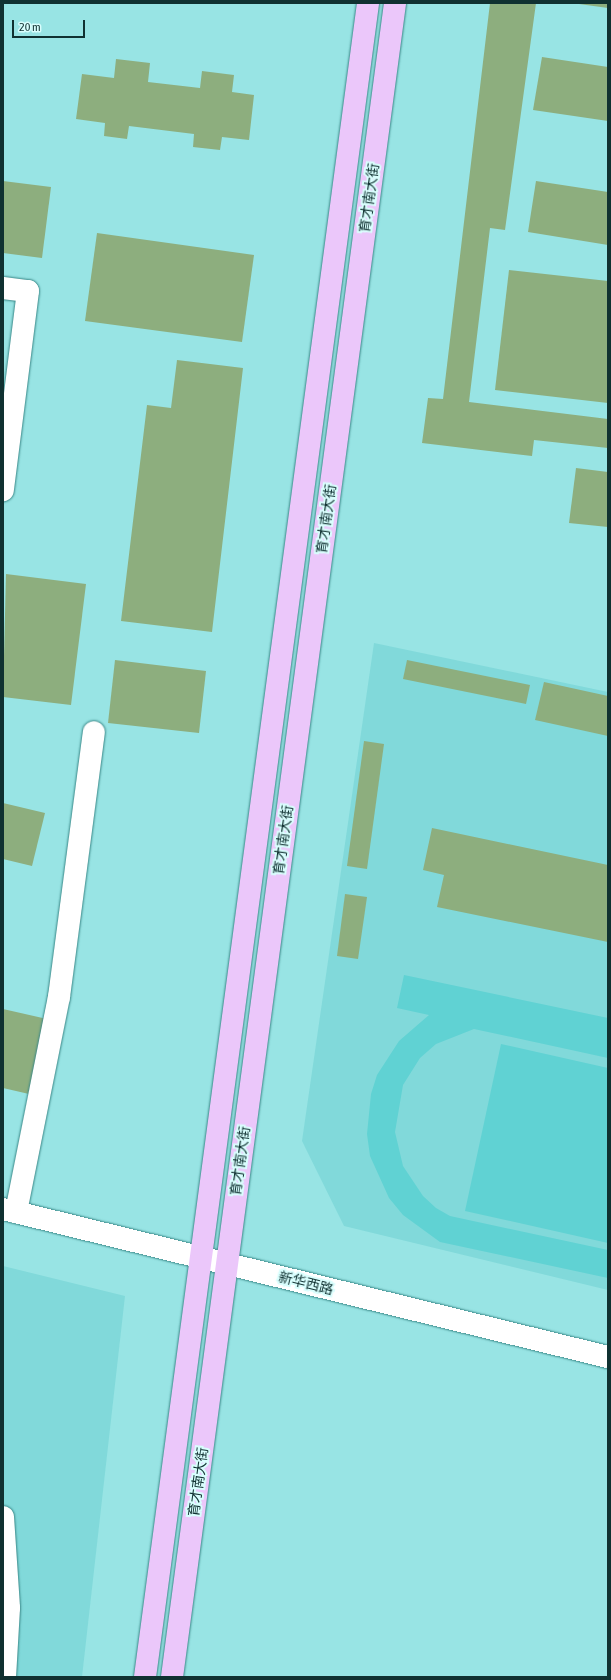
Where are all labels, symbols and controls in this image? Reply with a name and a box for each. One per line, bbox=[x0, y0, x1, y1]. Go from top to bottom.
scale bar bbox=[14, 12, 87, 38]
text: 20 m bbox=[19, 20, 41, 34]
street label: 育才南大街 bbox=[356, 162, 382, 234]
street label: 育才南大街 bbox=[313, 483, 339, 555]
street label: 育才南大街 bbox=[270, 804, 296, 876]
street label: 育才南大街 bbox=[227, 1125, 253, 1197]
street label: 新华西路 bbox=[277, 1268, 335, 1298]
street label: 育才南大街 bbox=[185, 1446, 211, 1518]

